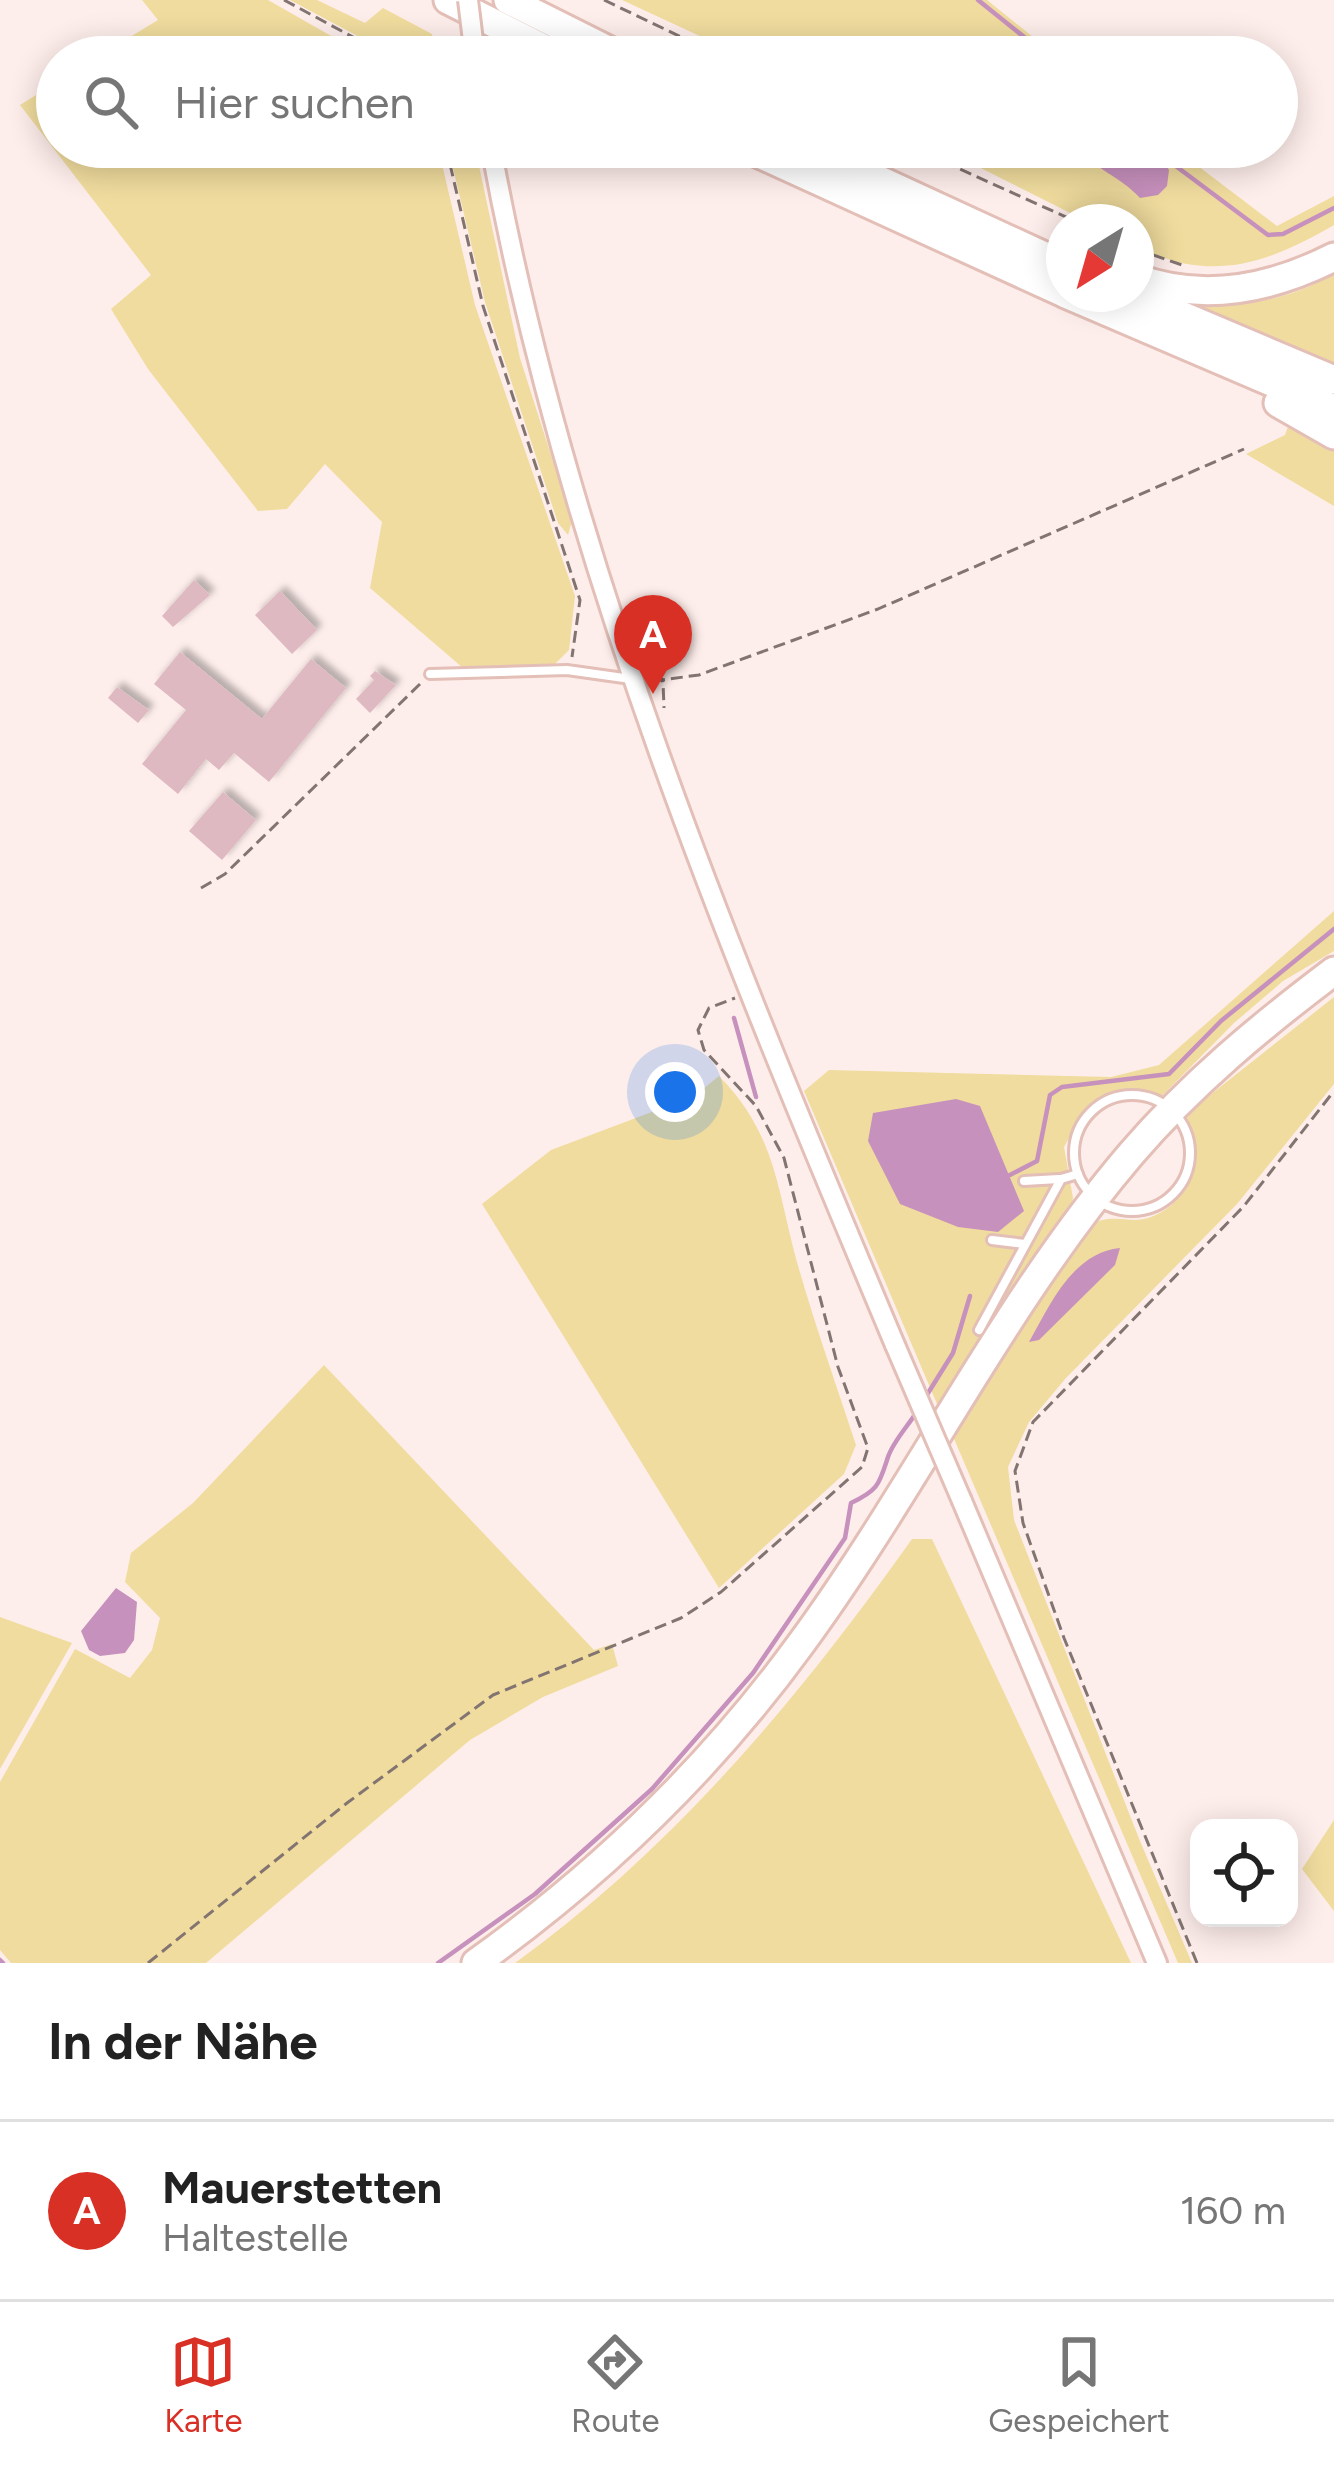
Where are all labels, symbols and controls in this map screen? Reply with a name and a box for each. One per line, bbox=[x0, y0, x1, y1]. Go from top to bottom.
search box bbox=[36, 36, 1298, 168]
icon: search bbox=[78, 69, 144, 135]
text: Hier suchen bbox=[174, 75, 414, 129]
north arrow bbox=[1046, 204, 1154, 312]
pin: A bbox=[614, 595, 692, 694]
your location bbox=[645, 1062, 705, 1122]
map controls bbox=[1190, 1819, 1298, 1927]
button: locate bbox=[1190, 1819, 1298, 1927]
text: In der Nähe bbox=[48, 2011, 318, 2072]
text: Mauerstetten bbox=[162, 2160, 442, 2214]
text: A bbox=[73, 2187, 101, 2234]
text: 160 m bbox=[1180, 2187, 1286, 2234]
text: Haltestelle bbox=[162, 2214, 348, 2261]
tab: Karte bbox=[164, 2329, 243, 2440]
tab: Route bbox=[571, 2329, 660, 2440]
tab: Gespeichert bbox=[988, 2329, 1170, 2440]

